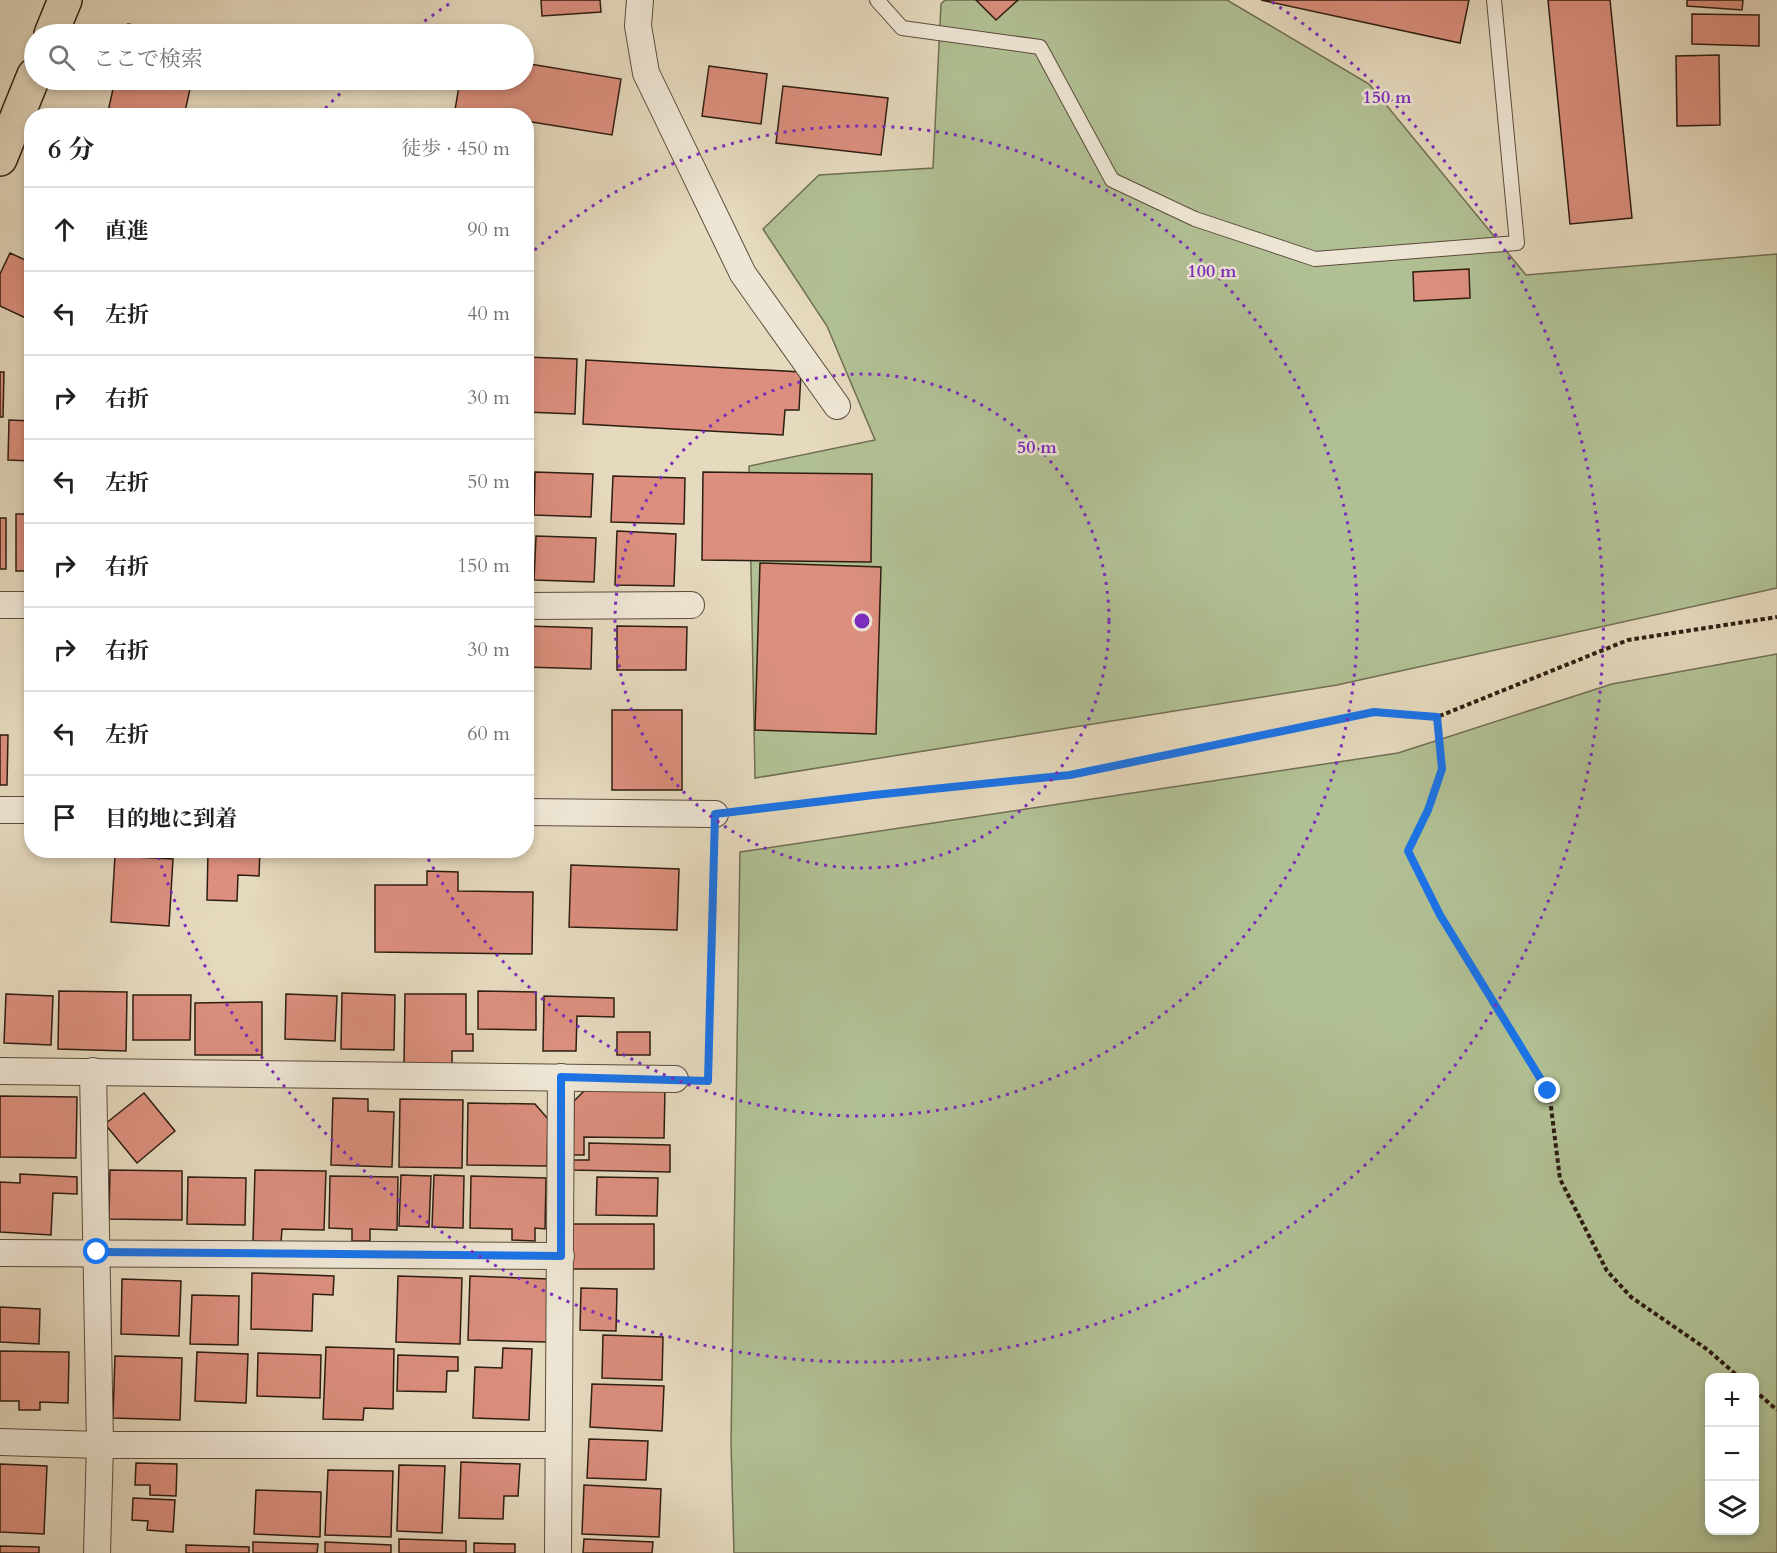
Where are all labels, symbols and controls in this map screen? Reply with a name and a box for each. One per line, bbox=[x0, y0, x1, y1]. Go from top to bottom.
search box bbox=[24, 24, 534, 90]
icon: search bbox=[45, 41, 78, 74]
text: ここで検索 bbox=[93, 44, 203, 74]
text: 150 m bbox=[1362, 85, 1412, 110]
text: 6 分 bbox=[48, 132, 94, 167]
text: 徒歩 · 450 m bbox=[401, 135, 510, 162]
icon: ahead bbox=[48, 213, 81, 246]
text: 直進 bbox=[105, 216, 149, 246]
text: 90 m bbox=[467, 216, 510, 243]
text: 100 m bbox=[1187, 259, 1237, 284]
icon: left bbox=[48, 297, 81, 330]
text: 左折 bbox=[105, 300, 149, 330]
text: 40 m bbox=[467, 300, 510, 327]
icon: right bbox=[48, 381, 81, 414]
text: 右折 bbox=[105, 384, 149, 414]
text: 30 m bbox=[467, 384, 510, 411]
text: 50 m bbox=[1017, 435, 1057, 460]
icon: left bbox=[48, 465, 81, 498]
text: 左折 bbox=[105, 468, 149, 498]
text: 50 m bbox=[467, 468, 510, 495]
icon: right bbox=[48, 549, 81, 582]
text: 右折 bbox=[105, 552, 149, 582]
text: 150 m bbox=[457, 552, 510, 579]
centre of rings bbox=[852, 611, 872, 631]
icon: right bbox=[48, 633, 81, 666]
text: 右折 bbox=[105, 636, 149, 666]
text: 30 m bbox=[467, 636, 510, 663]
icon: left bbox=[48, 717, 81, 750]
text: 左折 bbox=[105, 720, 149, 750]
text: 60 m bbox=[467, 720, 510, 747]
icon: arrive bbox=[48, 801, 81, 834]
text: 目的地に到着 bbox=[105, 804, 237, 834]
route end bbox=[1534, 1077, 1560, 1103]
route start bbox=[83, 1238, 109, 1264]
map controls bbox=[1705, 1373, 1759, 1535]
button: + bbox=[1705, 1373, 1759, 1427]
button: − bbox=[1705, 1427, 1759, 1481]
button: layers bbox=[1705, 1481, 1759, 1535]

